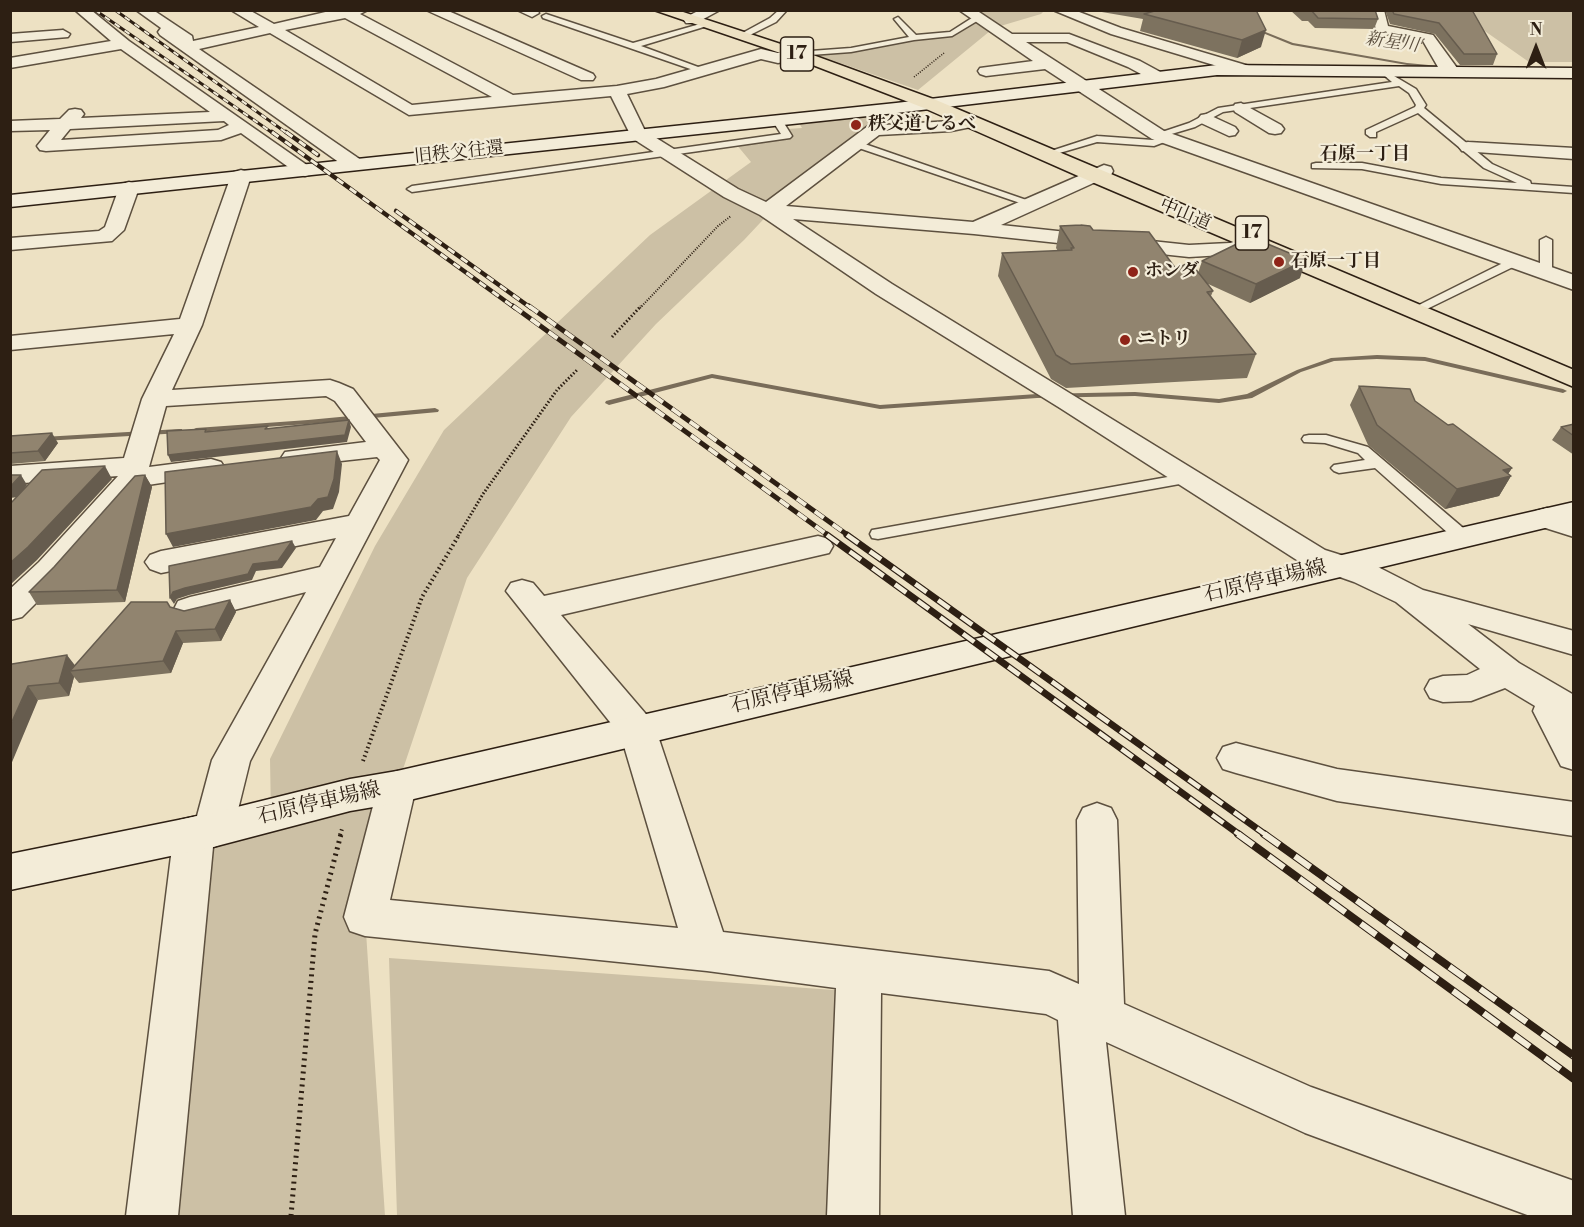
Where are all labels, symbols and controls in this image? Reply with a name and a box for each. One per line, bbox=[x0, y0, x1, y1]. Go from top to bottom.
north arrow bbox=[1506, 18, 1566, 78]
text: N bbox=[1530, 20, 1542, 40]
water label: 新星川 bbox=[1364, 29, 1420, 57]
road number: 17 bbox=[780, 37, 814, 71]
place label: 秩父道しるべ bbox=[868, 114, 976, 136]
marker: 秩父道しるべ bbox=[849, 118, 863, 132]
street label: 旧秩父往還 bbox=[413, 138, 505, 168]
district label: 石原一丁目 bbox=[1320, 144, 1410, 166]
street label: 中山道 bbox=[1156, 195, 1214, 235]
road number: 17 bbox=[1236, 216, 1268, 250]
place label: 石原一丁目 bbox=[1291, 251, 1381, 273]
marker: 石原一丁目 bbox=[1272, 255, 1286, 269]
place label: ホンダ bbox=[1145, 261, 1199, 283]
marker: ホンダ bbox=[1126, 265, 1140, 279]
place label: ニトリ bbox=[1137, 329, 1191, 351]
marker: ニトリ bbox=[1118, 333, 1132, 347]
street label: 石原停車場線 bbox=[1201, 556, 1329, 608]
street label: 石原停車場線 bbox=[728, 667, 856, 719]
street label: 石原停車場線 bbox=[255, 778, 383, 830]

